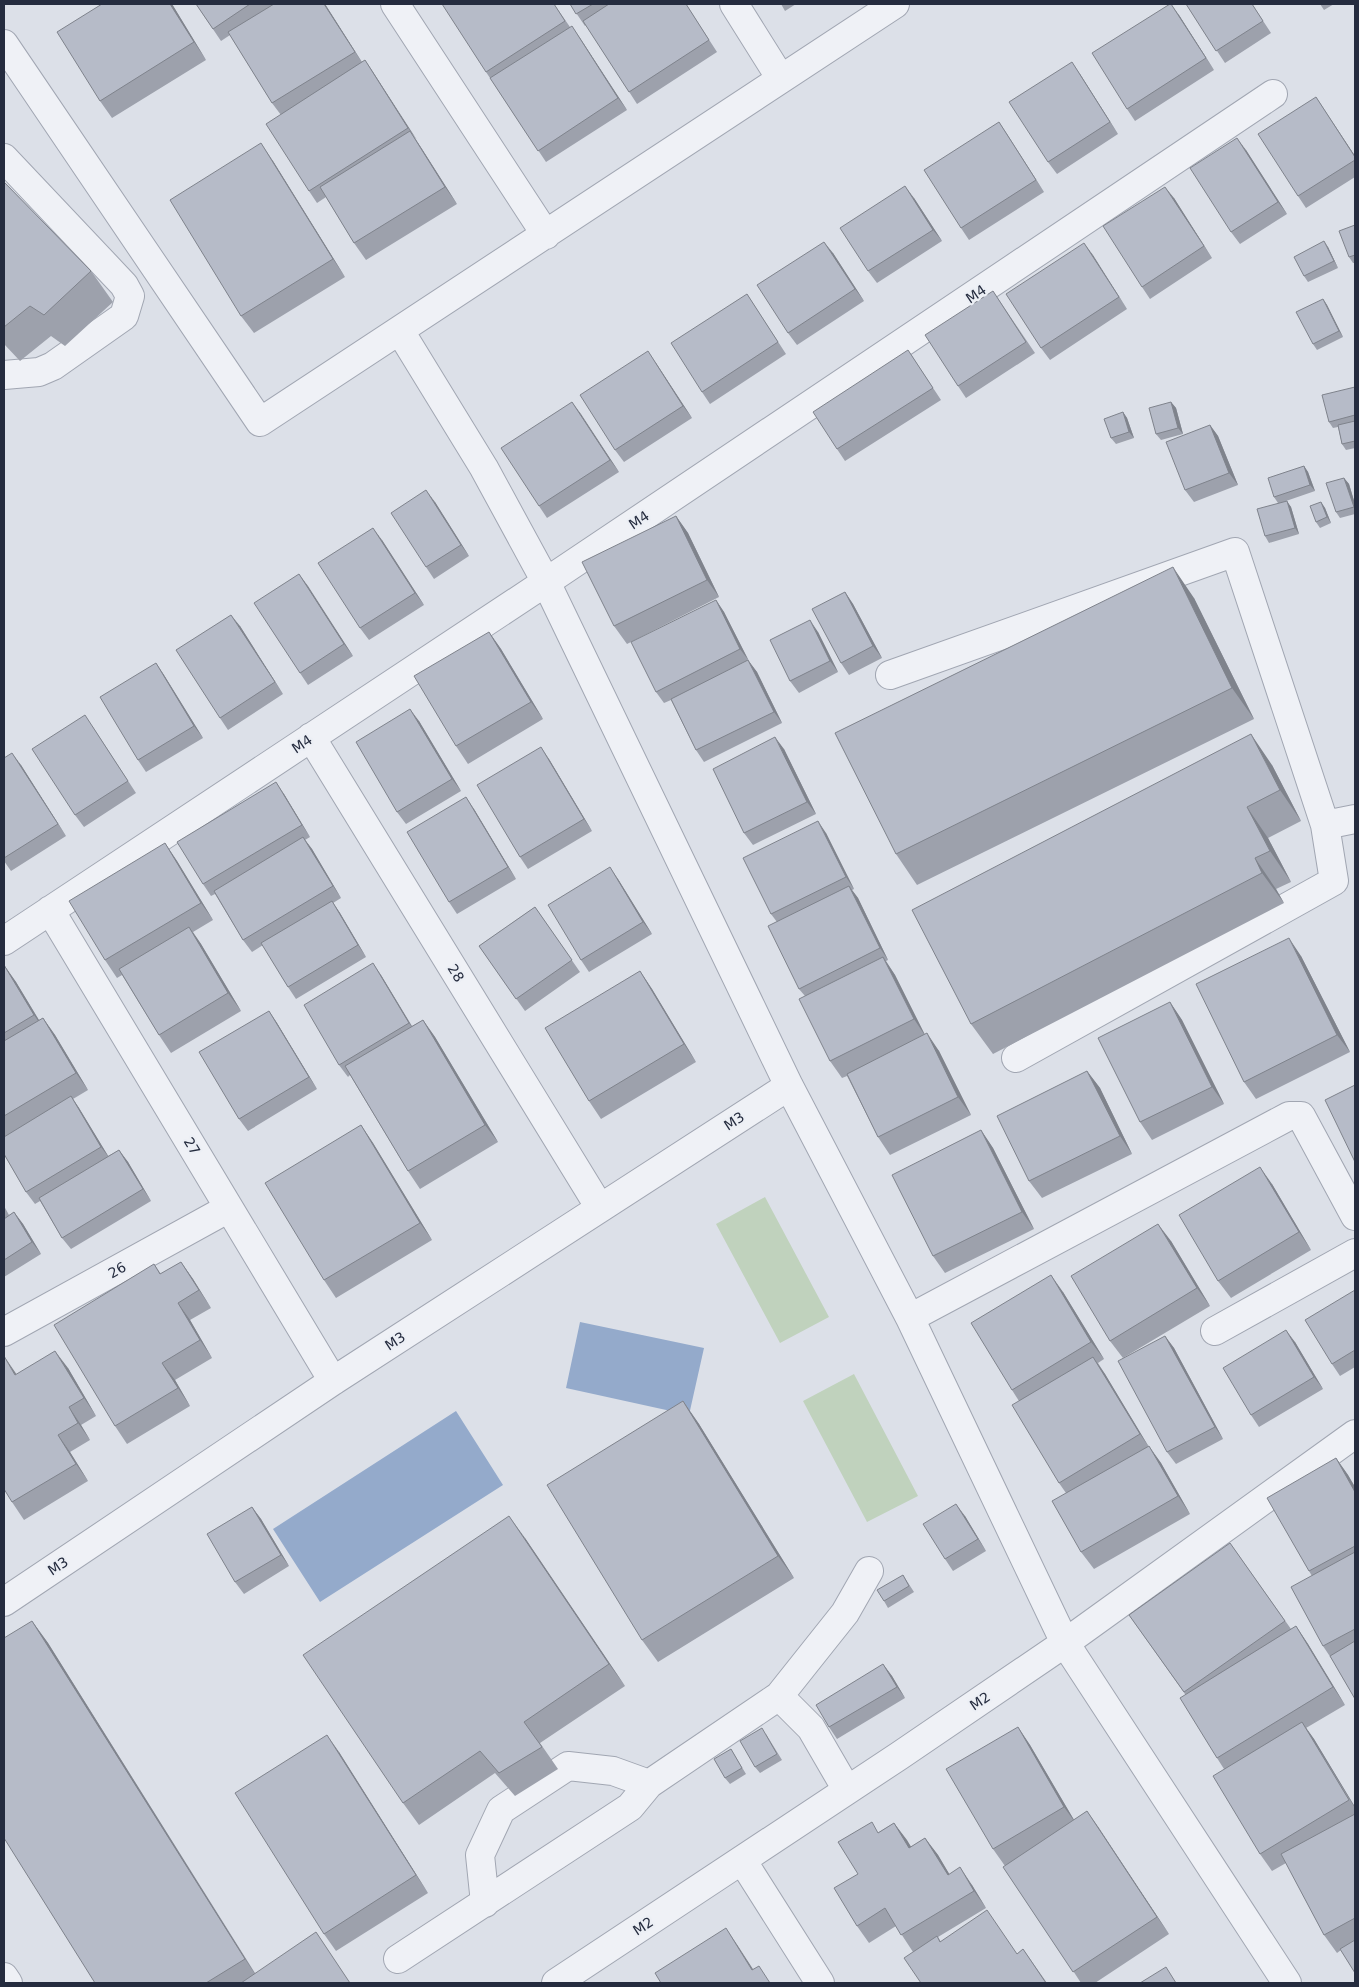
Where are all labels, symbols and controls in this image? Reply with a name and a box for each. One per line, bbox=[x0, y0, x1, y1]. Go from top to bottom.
street label: M4 bbox=[963, 281, 989, 307]
street label: M4 bbox=[626, 507, 652, 533]
street label: M4 bbox=[289, 731, 315, 757]
street label: 28 bbox=[444, 961, 468, 985]
street label: M3 bbox=[721, 1109, 747, 1133]
street label: 27 bbox=[181, 1134, 203, 1158]
street label: 26 bbox=[105, 1259, 129, 1281]
street label: M3 bbox=[382, 1329, 408, 1353]
street label: M3 bbox=[45, 1553, 71, 1579]
street label: M2 bbox=[967, 1688, 993, 1714]
street label: M2 bbox=[630, 1914, 656, 1938]

